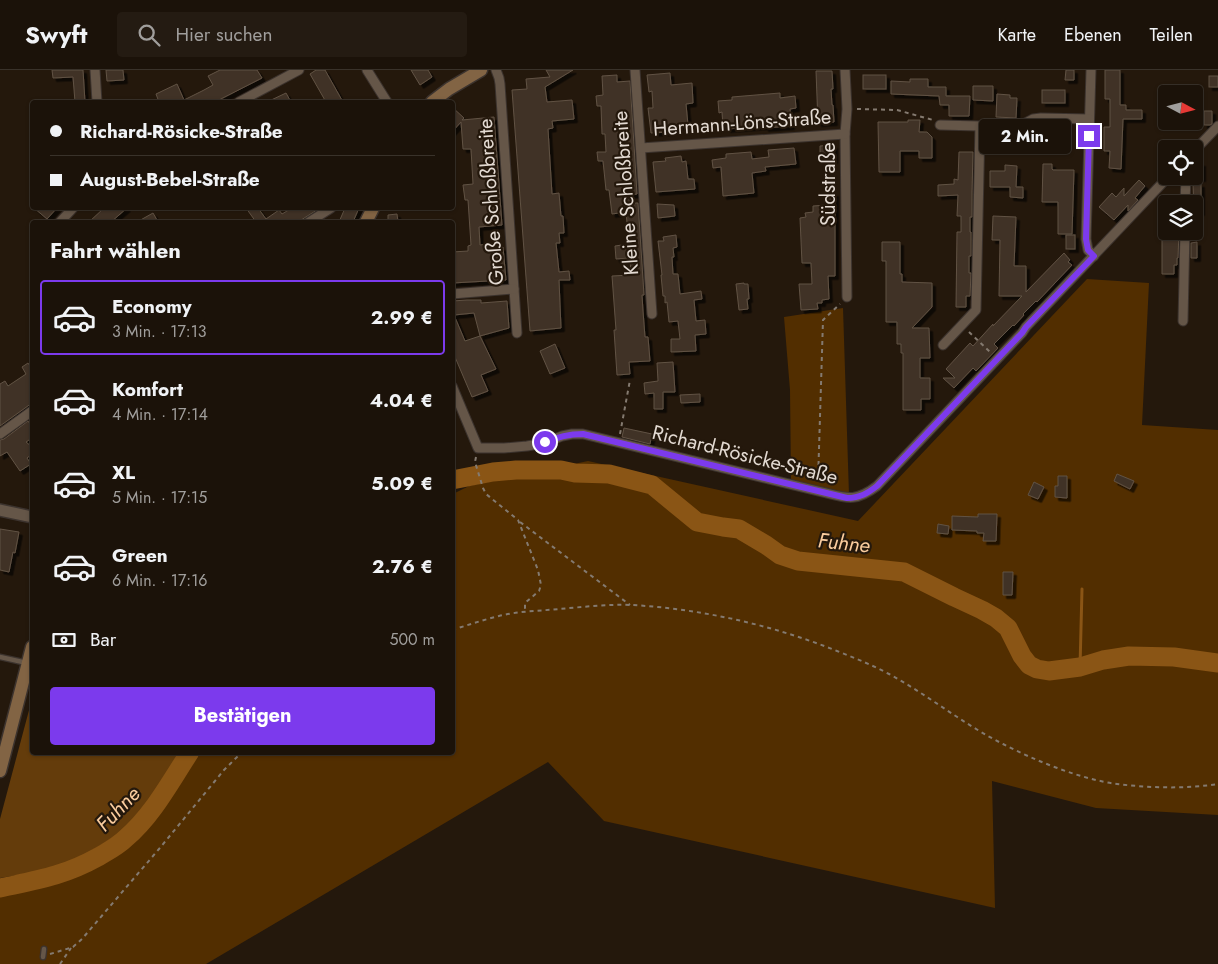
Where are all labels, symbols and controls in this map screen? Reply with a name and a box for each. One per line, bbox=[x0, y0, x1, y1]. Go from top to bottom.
search box bbox=[117, 12, 467, 57]
text: Swyft bbox=[25, 17, 87, 52]
icon: search bbox=[135, 21, 163, 49]
text: Hier suchen bbox=[175, 21, 272, 48]
text: Karte bbox=[997, 22, 1036, 48]
text: Ebenen bbox=[1064, 22, 1122, 48]
text: Teilen bbox=[1150, 22, 1193, 48]
north arrow bbox=[1158, 85, 1202, 130]
map controls bbox=[1158, 85, 1203, 240]
street label: Hermann-Löns-Straße bbox=[652, 102, 832, 144]
street label: Kleine Schloßbreite bbox=[606, 110, 646, 276]
text: Richard-Rösicke-Straße bbox=[80, 118, 283, 145]
street label: Große Schloßbreite bbox=[471, 118, 511, 286]
callout: 2 Min. bbox=[979, 118, 1072, 154]
text: 2 Min. bbox=[1001, 125, 1049, 148]
route end bbox=[1078, 125, 1100, 147]
button: locate bbox=[1158, 140, 1203, 185]
street label: Südstraße bbox=[814, 142, 843, 226]
text: August-Bebel-Straße bbox=[80, 166, 260, 193]
button: layers bbox=[1158, 195, 1203, 240]
text: Fahrt wählen bbox=[50, 234, 181, 266]
text: Economy bbox=[112, 293, 192, 320]
icon: car bbox=[52, 295, 97, 340]
text: 2.99 € bbox=[371, 304, 433, 331]
text: 3 Min. · 17:13 bbox=[112, 320, 207, 343]
text: Komfort bbox=[112, 376, 183, 403]
icon: car bbox=[52, 378, 97, 423]
text: 4.04 € bbox=[370, 387, 433, 414]
text: 4 Min. · 17:14 bbox=[112, 403, 208, 426]
street label: Richard-Rösicke-Straße bbox=[649, 418, 841, 492]
route start bbox=[534, 431, 556, 453]
text: XL bbox=[112, 459, 135, 486]
icon: car bbox=[52, 461, 97, 506]
text: 5.09 € bbox=[371, 470, 433, 497]
text: 5 Min. · 17:15 bbox=[112, 486, 207, 509]
water label: Fuhne bbox=[816, 525, 872, 561]
text: Green bbox=[112, 542, 168, 569]
icon: car bbox=[52, 544, 97, 589]
text: 2.76 € bbox=[372, 553, 433, 580]
text: 6 Min. · 17:16 bbox=[112, 569, 208, 592]
icon: cash bbox=[50, 626, 78, 654]
text: Bar bbox=[90, 626, 116, 653]
text: 500 m bbox=[389, 628, 435, 651]
button: Bestätigen bbox=[50, 687, 435, 745]
water label: Fuhne bbox=[89, 779, 147, 838]

